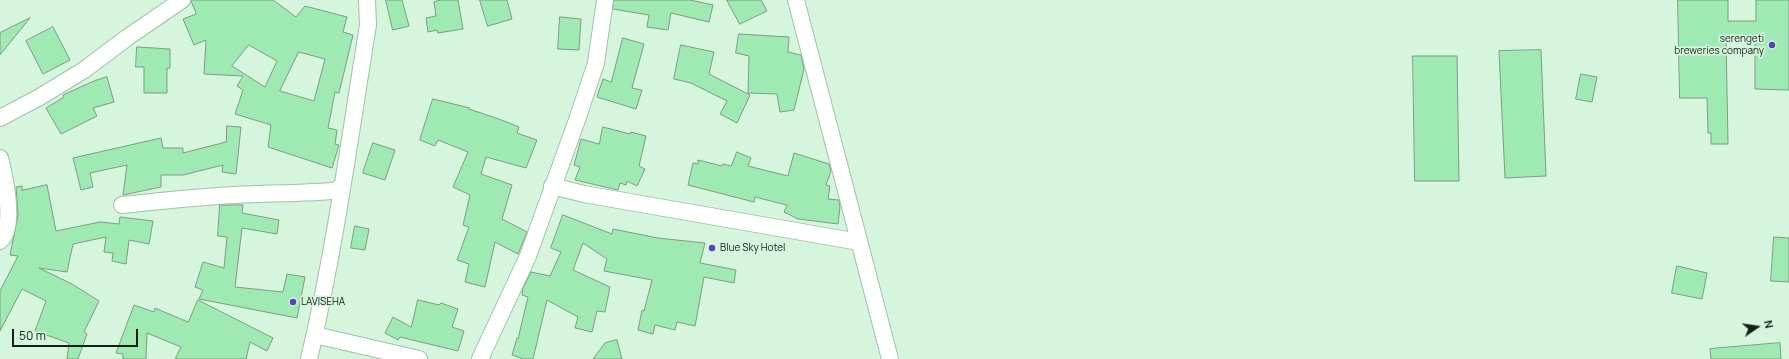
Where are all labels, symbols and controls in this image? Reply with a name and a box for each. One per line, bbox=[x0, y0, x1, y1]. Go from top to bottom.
place label: serengeti breweries company bbox=[1674, 33, 1764, 56]
marker: serengeti breweries company bbox=[1767, 40, 1777, 50]
place label: Blue Sky Hotel bbox=[720, 242, 785, 254]
marker: Blue Sky Hotel bbox=[707, 243, 717, 253]
place label: LAVISEHA bbox=[301, 296, 345, 308]
marker: LAVISEHA bbox=[288, 297, 298, 307]
north arrow bbox=[1737, 307, 1777, 347]
text: N bbox=[1761, 319, 1777, 330]
scale bar bbox=[14, 321, 140, 347]
text: 50 m bbox=[19, 327, 46, 344]

